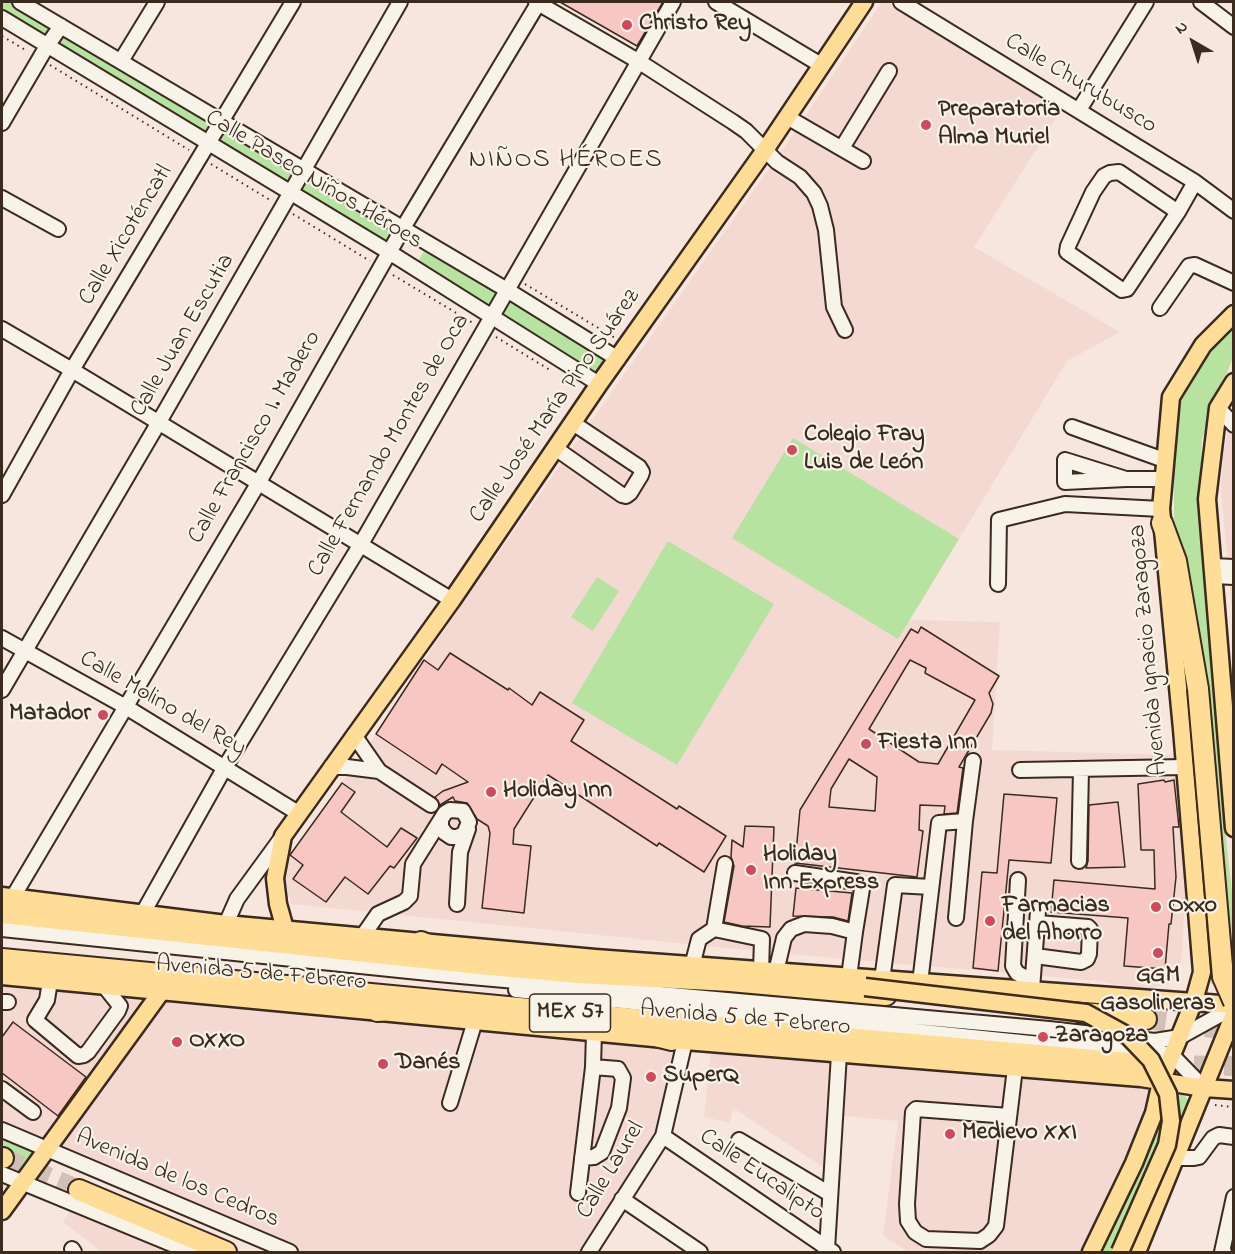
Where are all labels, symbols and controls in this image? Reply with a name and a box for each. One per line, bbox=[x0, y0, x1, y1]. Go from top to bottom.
place label: Christo Rey bbox=[639, 11, 751, 39]
north arrow bbox=[1163, 12, 1223, 72]
text: N bbox=[1170, 15, 1193, 41]
marker: Christo Rey bbox=[620, 18, 634, 32]
street label: Calle Churubusco bbox=[999, 28, 1161, 142]
place label: Preparatoria Alma Muriel bbox=[938, 97, 1060, 153]
street label: Calle Paseo Niños Héroes bbox=[199, 105, 427, 257]
marker: Preparatoria Alma Muriel bbox=[919, 118, 933, 132]
district label: NIÑOS HÉROES bbox=[469, 146, 663, 178]
street label: Calle Xicoténcatl bbox=[74, 161, 180, 311]
street label: Calle Juan Escutia bbox=[126, 249, 242, 423]
street label: Calle José María Pino Suárez bbox=[464, 285, 648, 529]
street label: Calle Fernando Montes de Oca bbox=[303, 309, 477, 583]
street label: Calle Francisco I. Madero bbox=[183, 326, 329, 550]
place label: Colegio Fray Luis de León bbox=[804, 422, 925, 478]
marker: Colegio Fray Luis de León bbox=[785, 443, 799, 457]
street label: Avenida Ignacio Zaragoza bbox=[1125, 523, 1175, 777]
street label: Calle Molino del Rey bbox=[74, 646, 250, 764]
place label: Matador bbox=[9, 701, 91, 729]
marker: Matador bbox=[96, 708, 110, 722]
place label: Fiesta Inn bbox=[878, 730, 977, 758]
marker: Fiesta Inn bbox=[859, 737, 873, 751]
place label: Holiday Inn bbox=[503, 778, 612, 806]
marker: Holiday Inn bbox=[484, 785, 498, 799]
place label: Holiday Inn Express bbox=[763, 842, 879, 898]
marker: Holiday Inn Express bbox=[744, 863, 758, 877]
place label: Farmacias del Ahorro bbox=[1002, 893, 1110, 949]
place label: Oxxo bbox=[1168, 893, 1217, 921]
marker: Oxxo bbox=[1149, 900, 1163, 914]
marker: Farmacias del Ahorro bbox=[983, 914, 997, 928]
marker: GGM Gasolineras bbox=[1151, 946, 1165, 960]
street label: Avenida 5 de Febrero bbox=[155, 951, 367, 999]
place label: GGM Gasolineras bbox=[1100, 963, 1216, 1019]
road number: MEX 57 bbox=[530, 994, 610, 1032]
street label: Avenida 5 de Febrero bbox=[639, 996, 851, 1044]
place label: Zaragoza bbox=[1055, 1023, 1148, 1051]
place label: OXXO bbox=[189, 1028, 245, 1056]
marker: Zaragoza bbox=[1036, 1030, 1050, 1044]
marker: OXXO bbox=[170, 1035, 184, 1049]
place label: Danés bbox=[395, 1050, 460, 1078]
marker: Danés bbox=[376, 1057, 390, 1071]
place label: SuperQ bbox=[663, 1063, 739, 1091]
marker: SuperQ bbox=[644, 1070, 658, 1084]
street label: Calle Laurel bbox=[572, 1117, 652, 1225]
place label: Medievo XXI bbox=[962, 1120, 1077, 1148]
street label: Avenida de los Cedros bbox=[71, 1124, 283, 1236]
street label: Calle Eucalipto bbox=[693, 1124, 829, 1228]
marker: Medievo XXI bbox=[943, 1127, 957, 1141]

